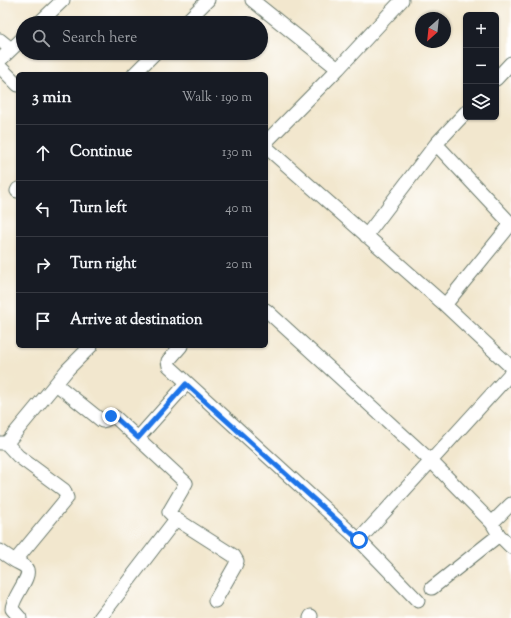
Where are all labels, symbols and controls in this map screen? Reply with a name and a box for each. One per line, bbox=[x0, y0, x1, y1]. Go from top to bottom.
north arrow bbox=[415, 12, 451, 48]
map controls bbox=[463, 12, 499, 120]
button: + bbox=[463, 12, 499, 48]
search box bbox=[16, 16, 268, 60]
icon: search bbox=[30, 27, 52, 49]
text: Search here bbox=[62, 28, 137, 49]
button: − bbox=[463, 48, 499, 84]
button: layers bbox=[463, 84, 499, 120]
text: 3 min bbox=[32, 86, 71, 110]
text: Walk · 190 m bbox=[182, 89, 252, 107]
icon: ahead bbox=[32, 142, 54, 164]
text: Continue bbox=[70, 142, 132, 163]
text: 130 m bbox=[222, 144, 252, 162]
icon: left bbox=[32, 198, 54, 220]
text: Turn left bbox=[70, 198, 127, 219]
text: 40 m bbox=[225, 200, 252, 218]
icon: right bbox=[32, 254, 54, 276]
text: Turn right bbox=[70, 254, 136, 275]
text: 20 m bbox=[226, 256, 252, 274]
icon: arrive bbox=[32, 310, 54, 332]
text: Arrive at destination bbox=[70, 310, 203, 331]
route end bbox=[102, 407, 120, 425]
route start bbox=[350, 531, 368, 549]

